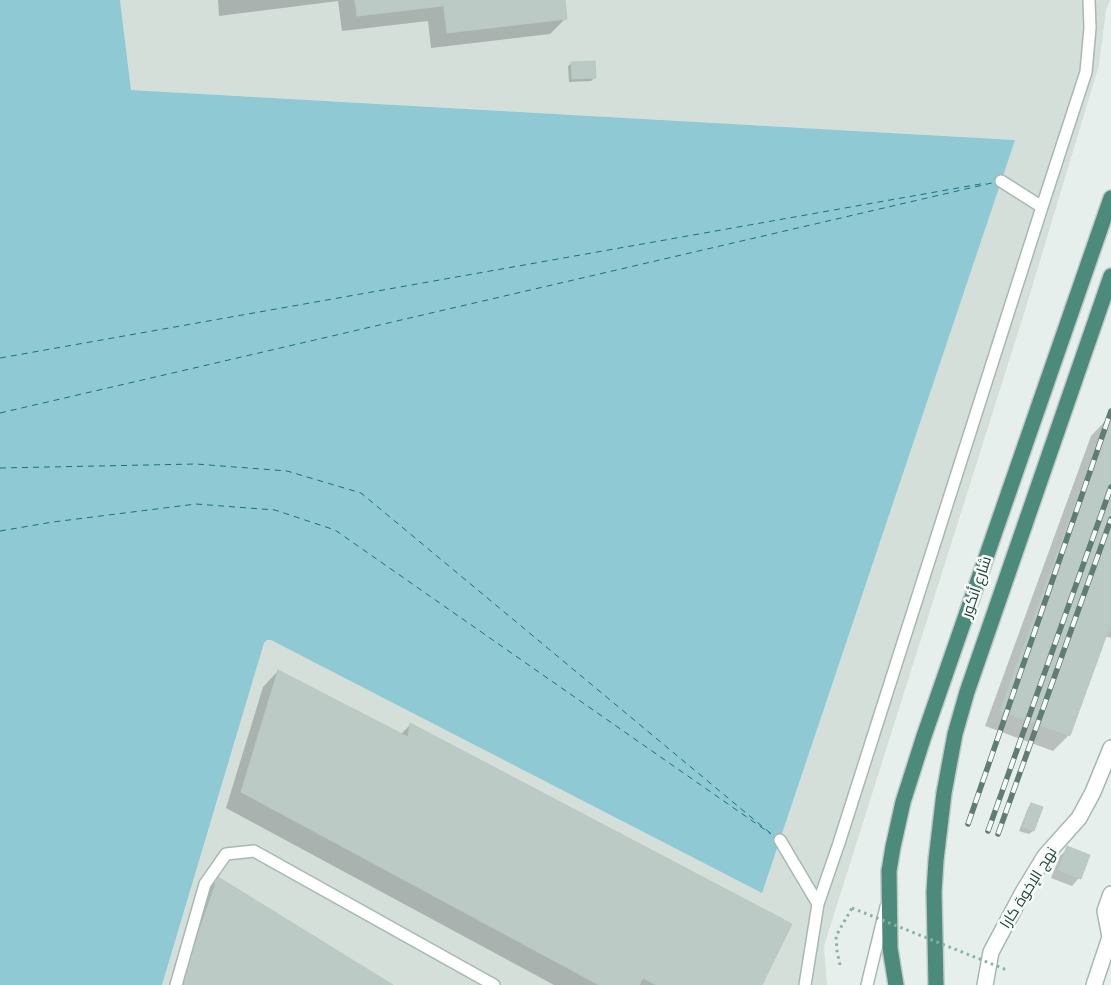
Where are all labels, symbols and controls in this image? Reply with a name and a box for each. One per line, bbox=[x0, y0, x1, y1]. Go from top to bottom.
street label: شارع أنكور bbox=[958, 554, 996, 620]
street label: نهج الإخوة كارا bbox=[997, 844, 1061, 932]

